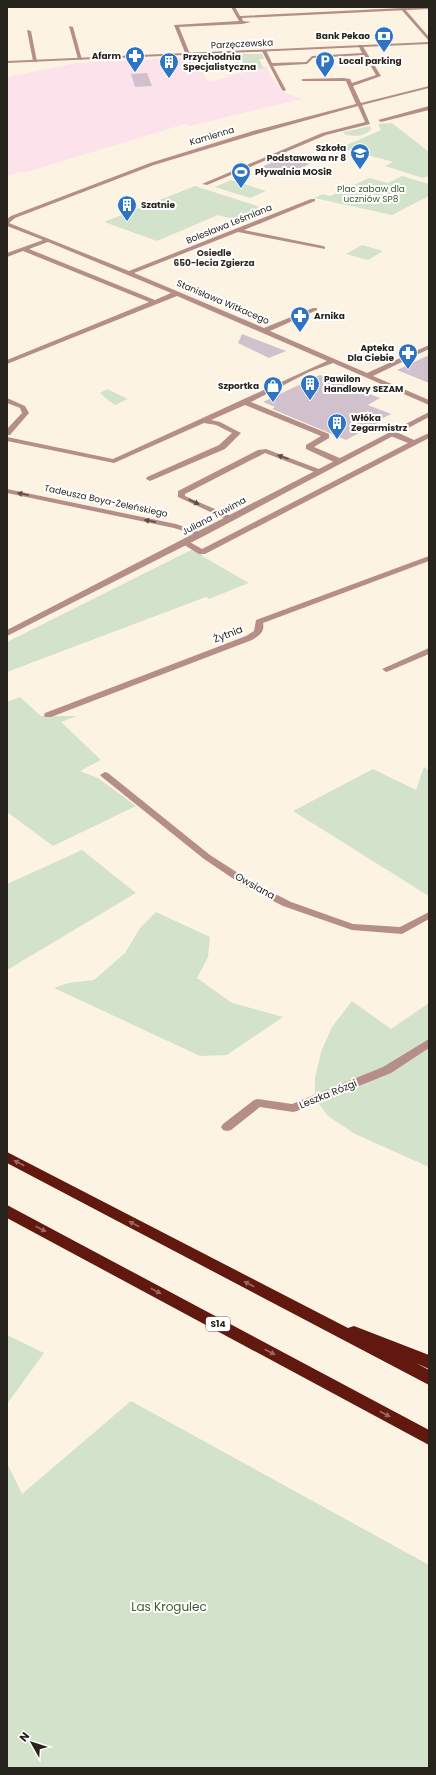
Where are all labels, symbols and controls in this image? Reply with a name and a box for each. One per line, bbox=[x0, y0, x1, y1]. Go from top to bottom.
bank icon: Bank Pekao bbox=[373, 25, 395, 53]
place label: Bank Pekao bbox=[316, 30, 370, 42]
street label: Parzęczewska bbox=[211, 36, 273, 52]
pharmacy icon: Afarm bbox=[124, 45, 146, 73]
place label: Afarm bbox=[92, 50, 121, 62]
parking icon: Local parking bbox=[314, 50, 336, 78]
building icon: Przychodnia Specjalistyczna bbox=[158, 51, 180, 79]
place label: Przychodnia Specjalistyczna bbox=[183, 51, 256, 73]
place label: Local parking bbox=[339, 55, 402, 67]
street label: Kamienna bbox=[188, 124, 236, 148]
place label: Szkoła Podstawowa nr 8 bbox=[267, 142, 346, 164]
school or university icon: Szkoła Podstawowa nr 8 bbox=[349, 142, 371, 170]
sports icon: Pływalnia MOSiR bbox=[230, 161, 252, 189]
place label: Pływalnia MOSiR bbox=[255, 166, 332, 178]
park label: Plac zabaw dla uczniów SP8 bbox=[337, 183, 405, 205]
building icon: Szatnie bbox=[116, 194, 138, 222]
place label: Szatnie bbox=[141, 199, 175, 211]
street label: Bolesława Leśmiana bbox=[184, 201, 274, 247]
district label: Osiedle 650-lecia Zgierza bbox=[173, 247, 255, 269]
street label: Stanisława Witkacego bbox=[175, 277, 271, 327]
pharmacy icon: Arnika bbox=[289, 305, 311, 333]
place label: Arnika bbox=[314, 310, 345, 322]
place label: Apteka Dla Ciebie bbox=[347, 342, 394, 364]
pharmacy icon: Apteka Dla Ciebie bbox=[397, 342, 419, 370]
building icon: Pawilon Handlowy SEZAM bbox=[299, 373, 321, 401]
place label: Pawilon Handlowy SEZAM bbox=[324, 373, 403, 395]
shop icon: Szportka bbox=[262, 375, 284, 403]
place label: Szportka bbox=[218, 380, 259, 392]
building icon: Włóka Zegarmistrz bbox=[326, 412, 348, 440]
place label: Włóka Zegarmistrz bbox=[351, 412, 408, 434]
one-way arrow bbox=[277, 454, 289, 460]
street label: Tadeusza Boya-Żeleńskiego bbox=[43, 482, 169, 520]
one-way arrow bbox=[16, 491, 29, 497]
street label: Juliana Tuwima bbox=[180, 494, 248, 538]
one-way arrow bbox=[188, 499, 200, 505]
one-way arrow bbox=[144, 517, 156, 523]
street label: Żytnia bbox=[211, 622, 245, 646]
street label: Owsiana bbox=[232, 869, 278, 903]
street label: Leszka Rózgi bbox=[297, 1076, 359, 1112]
one-way arrow bbox=[13, 1160, 25, 1167]
one-way arrow bbox=[128, 1220, 140, 1227]
one-way arrow bbox=[36, 1226, 47, 1232]
one-way arrow bbox=[243, 1281, 255, 1287]
one-way arrow bbox=[150, 1287, 162, 1294]
road number: S14 bbox=[206, 1317, 230, 1331]
one-way arrow bbox=[264, 1349, 276, 1356]
one-way arrow bbox=[379, 1411, 391, 1417]
park label: Las Krogulec bbox=[131, 1598, 207, 1615]
north arrow bbox=[12, 1723, 52, 1763]
text: N bbox=[15, 1728, 33, 1745]

